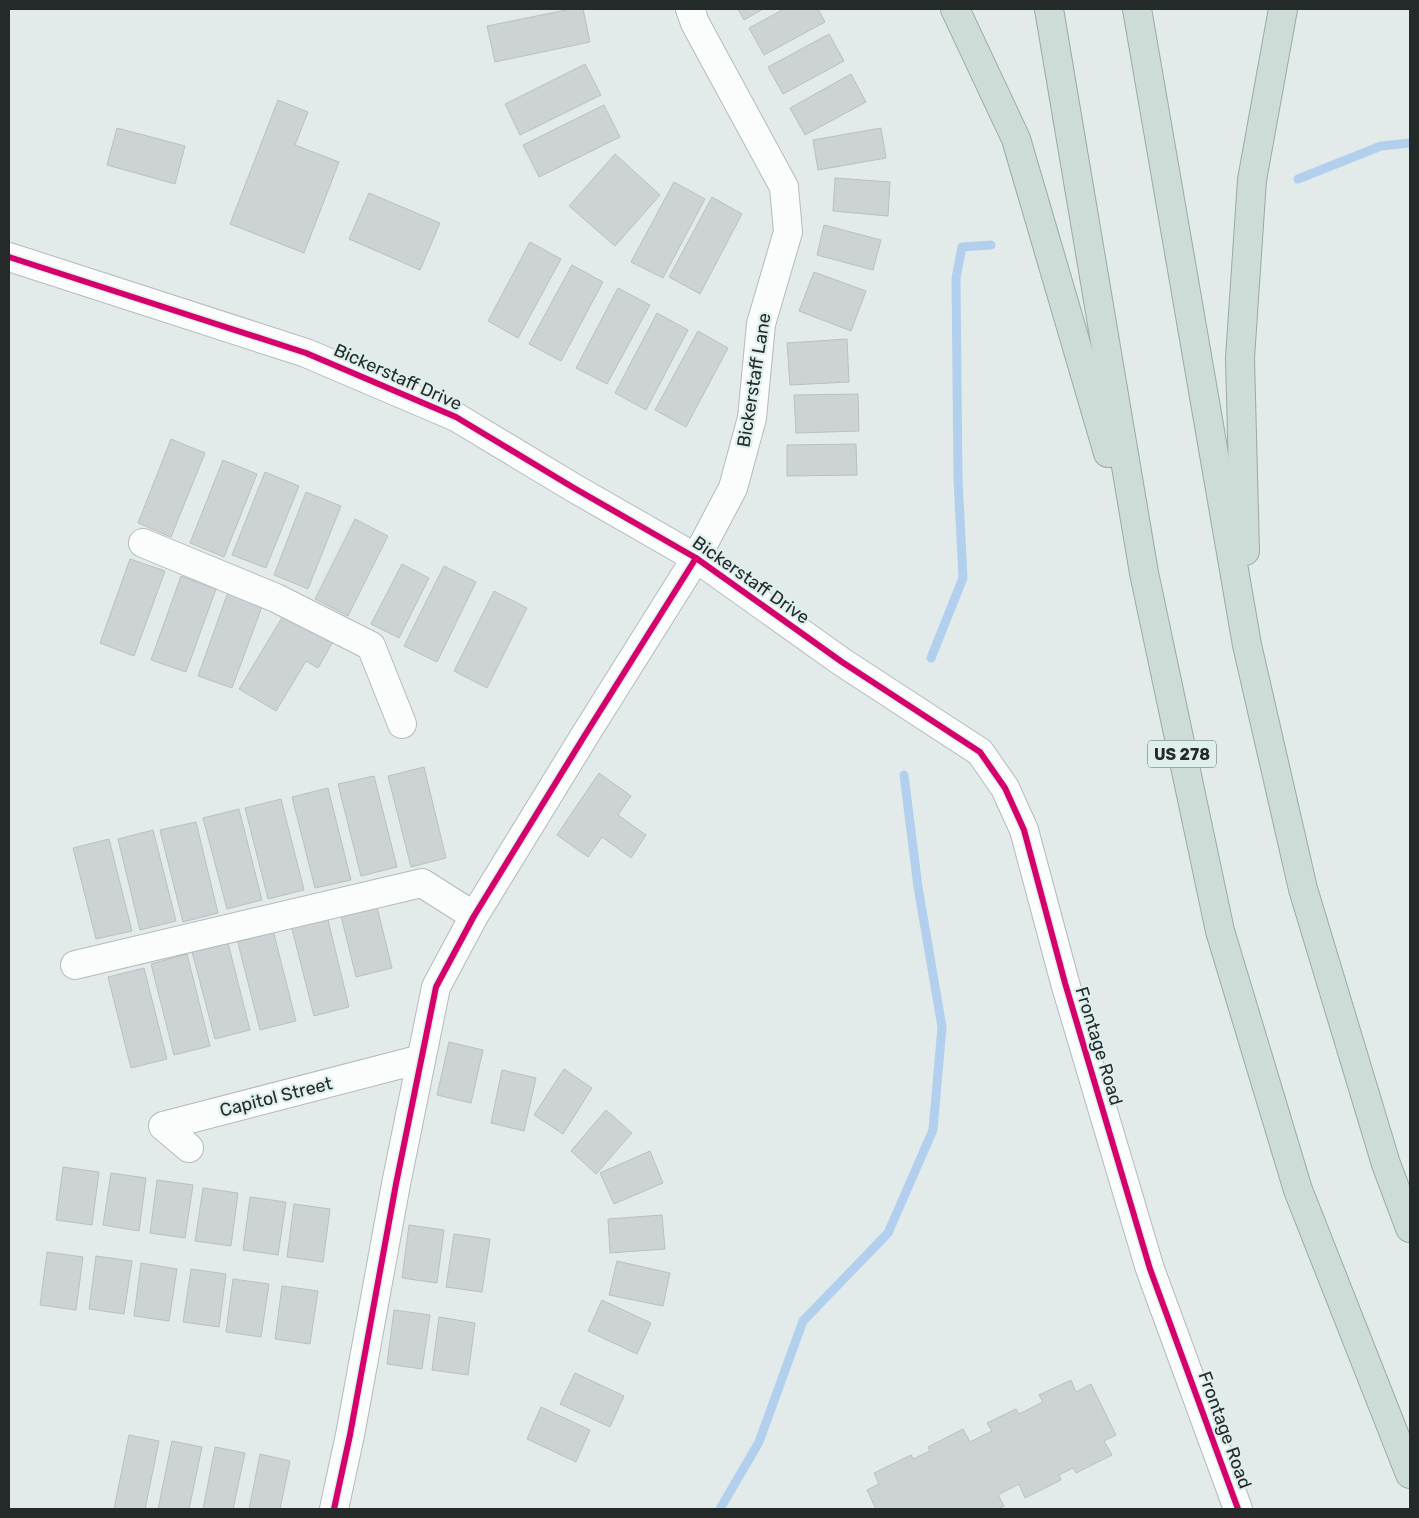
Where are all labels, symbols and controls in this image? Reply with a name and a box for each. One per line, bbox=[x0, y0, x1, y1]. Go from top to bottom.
street label: Bickerstaff Lane bbox=[733, 311, 775, 449]
street label: Bickerstaff Drive bbox=[331, 339, 465, 415]
street label: Bickerstaff Drive bbox=[688, 531, 814, 629]
road number: US 278 bbox=[1148, 741, 1216, 768]
street label: Frontage Road bbox=[1071, 984, 1127, 1108]
street label: Capitol Street bbox=[217, 1072, 335, 1122]
street label: Frontage Road bbox=[1194, 1368, 1256, 1492]

